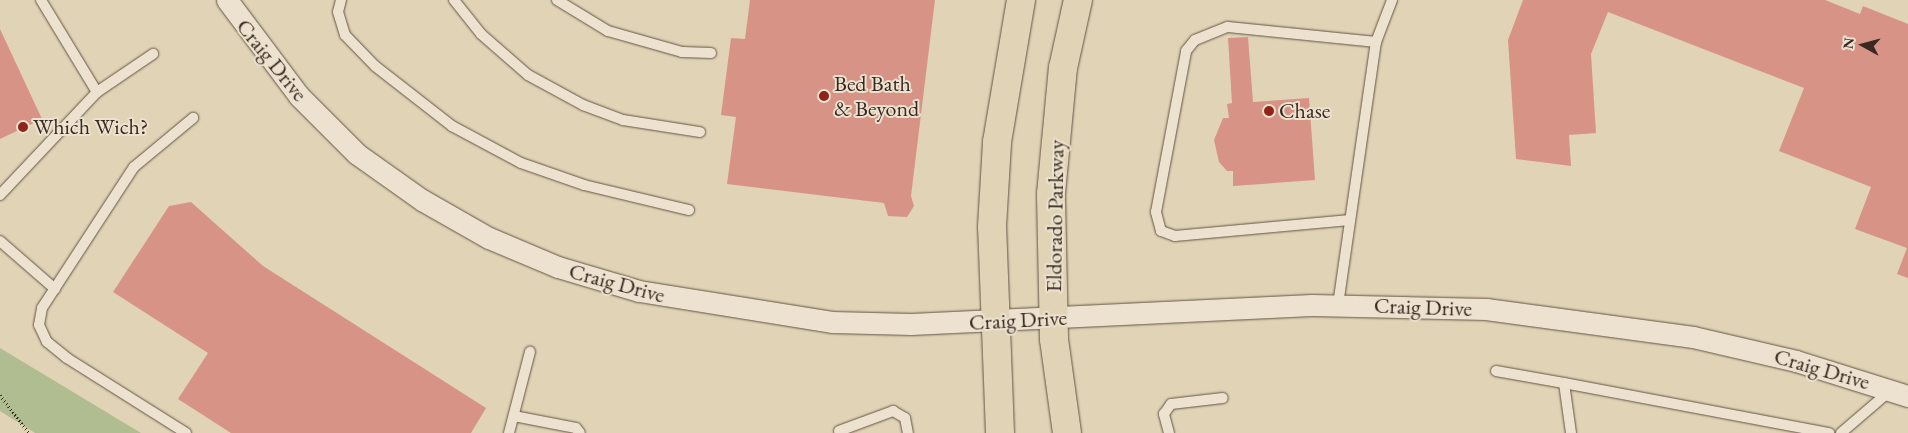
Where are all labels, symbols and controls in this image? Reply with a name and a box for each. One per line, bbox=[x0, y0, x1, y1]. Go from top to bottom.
street label: Craig Drive bbox=[231, 14, 313, 106]
north arrow bbox=[1838, 20, 1888, 70]
text: N bbox=[1838, 36, 1858, 50]
place label: Bed Bath & Beyond bbox=[834, 70, 919, 122]
marker: Bed Bath & Beyond bbox=[818, 90, 830, 102]
place label: Chase bbox=[1279, 98, 1330, 124]
marker: Chase bbox=[1263, 105, 1275, 117]
place label: Which Wich? bbox=[33, 114, 148, 140]
marker: Which Wich? bbox=[17, 121, 29, 133]
street label: Eldorado Parkway bbox=[1040, 139, 1070, 293]
street label: Craig Drive bbox=[566, 258, 668, 308]
street label: Craig Drive bbox=[1374, 292, 1472, 322]
street label: Craig Drive bbox=[968, 304, 1068, 336]
street label: Craig Drive bbox=[1771, 343, 1873, 395]

